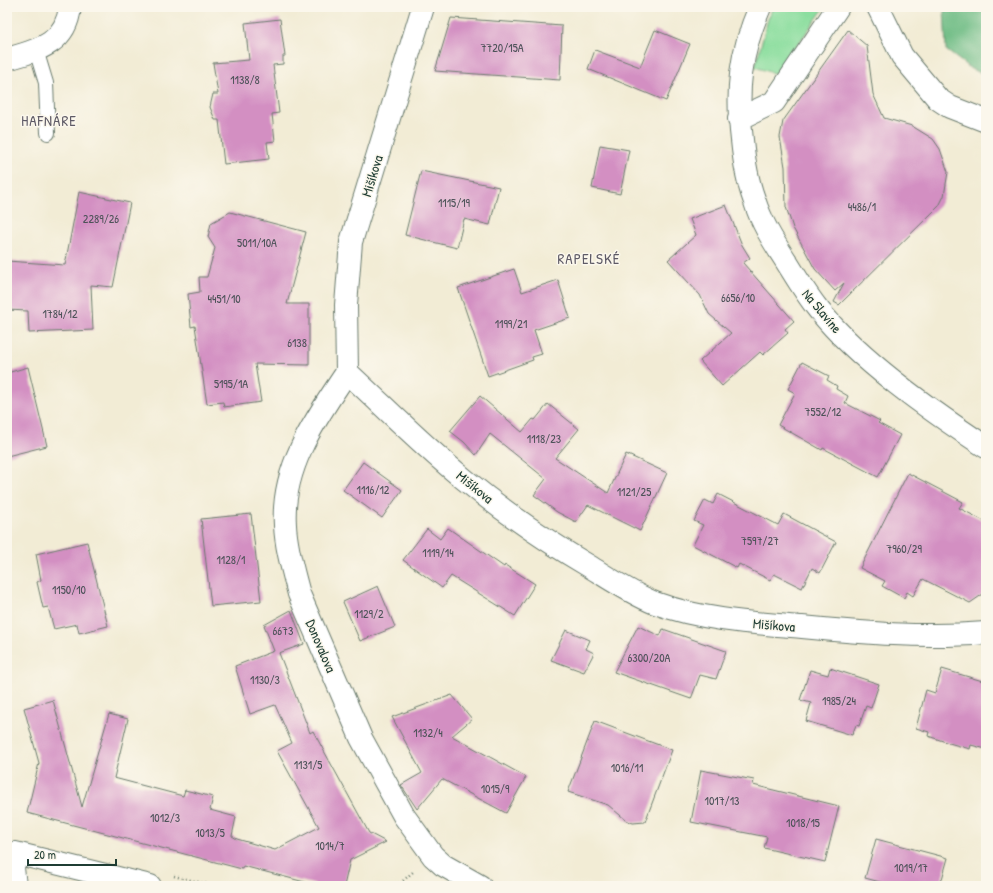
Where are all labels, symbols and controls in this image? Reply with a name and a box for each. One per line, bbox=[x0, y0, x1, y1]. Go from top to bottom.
house number: 7720/15A bbox=[480, 39, 524, 56]
house number: 1138/8 bbox=[230, 71, 260, 88]
district label: HAFNÁRE bbox=[21, 110, 77, 131]
street label: Mišíkova bbox=[356, 152, 387, 199]
house number: 1115/19 bbox=[438, 194, 471, 211]
house number: 4486/1 bbox=[848, 198, 876, 215]
house number: 2289/26 bbox=[83, 210, 119, 227]
house number: 5011/10A bbox=[237, 234, 277, 251]
district label: RAPELSKÉ bbox=[558, 248, 620, 269]
street label: Na Slavíne bbox=[798, 284, 847, 337]
house number: 6656/10 bbox=[721, 289, 755, 306]
house number: 4451/10 bbox=[207, 290, 241, 307]
house number: 1784/12 bbox=[42, 305, 78, 322]
house number: 1199/21 bbox=[495, 315, 527, 332]
house number: 6138 bbox=[287, 334, 307, 351]
house number: 5195/1A bbox=[214, 375, 248, 392]
house number: 7552/12 bbox=[805, 403, 842, 420]
house number: 1118/23 bbox=[527, 430, 561, 447]
street label: Mišíkova bbox=[453, 466, 498, 508]
house number: 1116/12 bbox=[357, 481, 390, 498]
house number: 1121/25 bbox=[617, 483, 651, 500]
house number: 7597/27 bbox=[741, 532, 779, 549]
house number: 7960/29 bbox=[886, 540, 922, 557]
house number: 1119/14 bbox=[422, 544, 454, 561]
house number: 1128/1 bbox=[217, 551, 245, 568]
house number: 1150/10 bbox=[52, 581, 86, 598]
house number: 1129/2 bbox=[354, 605, 384, 622]
street label: Mišíkova bbox=[752, 613, 797, 636]
street label: Donovalova bbox=[302, 616, 341, 676]
house number: 6673 bbox=[273, 622, 293, 639]
house number: 6300/20A bbox=[628, 649, 671, 666]
house number: 1130/3 bbox=[250, 671, 280, 688]
house number: 1985/24 bbox=[822, 692, 857, 709]
house number: 1132/4 bbox=[413, 724, 443, 741]
house number: 1131/5 bbox=[294, 756, 322, 773]
house number: 1016/11 bbox=[611, 759, 643, 776]
house number: 1015/9 bbox=[481, 780, 510, 797]
house number: 1017/13 bbox=[705, 792, 739, 809]
house number: 1012/3 bbox=[150, 809, 180, 826]
house number: 1018/15 bbox=[786, 814, 820, 831]
house number: 1013/5 bbox=[195, 824, 225, 841]
house number: 1014/7 bbox=[315, 837, 345, 854]
scale bar bbox=[28, 841, 116, 867]
text: 20 m bbox=[34, 846, 56, 863]
house number: 1019/17 bbox=[894, 859, 928, 876]

